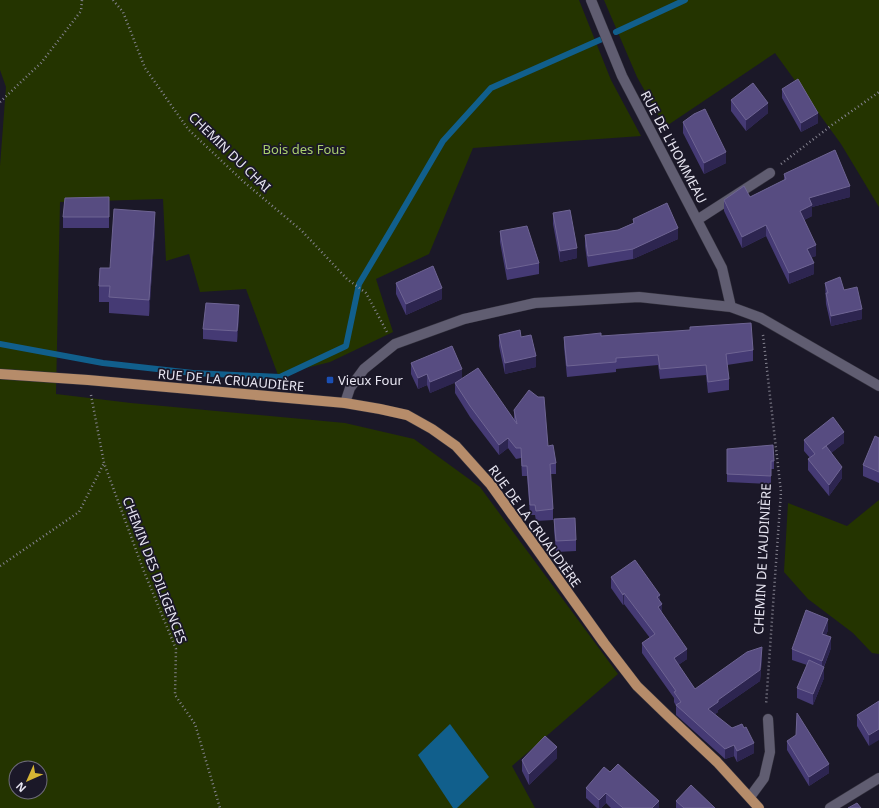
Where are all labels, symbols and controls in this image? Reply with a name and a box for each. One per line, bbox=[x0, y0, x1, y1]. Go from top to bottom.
street label: RUE DE L'HOMMEAU bbox=[637, 87, 711, 207]
street label: CHEMIN DU CHAI bbox=[185, 108, 275, 196]
park label: Bois des Fous bbox=[262, 140, 346, 158]
street label: RUE DE LA CRUAUDIÈRE bbox=[157, 365, 305, 395]
place label: Vieux Four bbox=[338, 371, 403, 389]
marker: Vieux Four bbox=[325, 375, 335, 385]
street label: RUE DE LA CRUAUDIÈRE bbox=[485, 461, 585, 591]
street label: CHEMIN DE L'AUDINIÈRE bbox=[749, 483, 775, 635]
street label: CHEMIN DES DILIGENCES bbox=[119, 494, 191, 646]
north arrow bbox=[8, 760, 48, 800]
text: N bbox=[12, 779, 29, 796]

